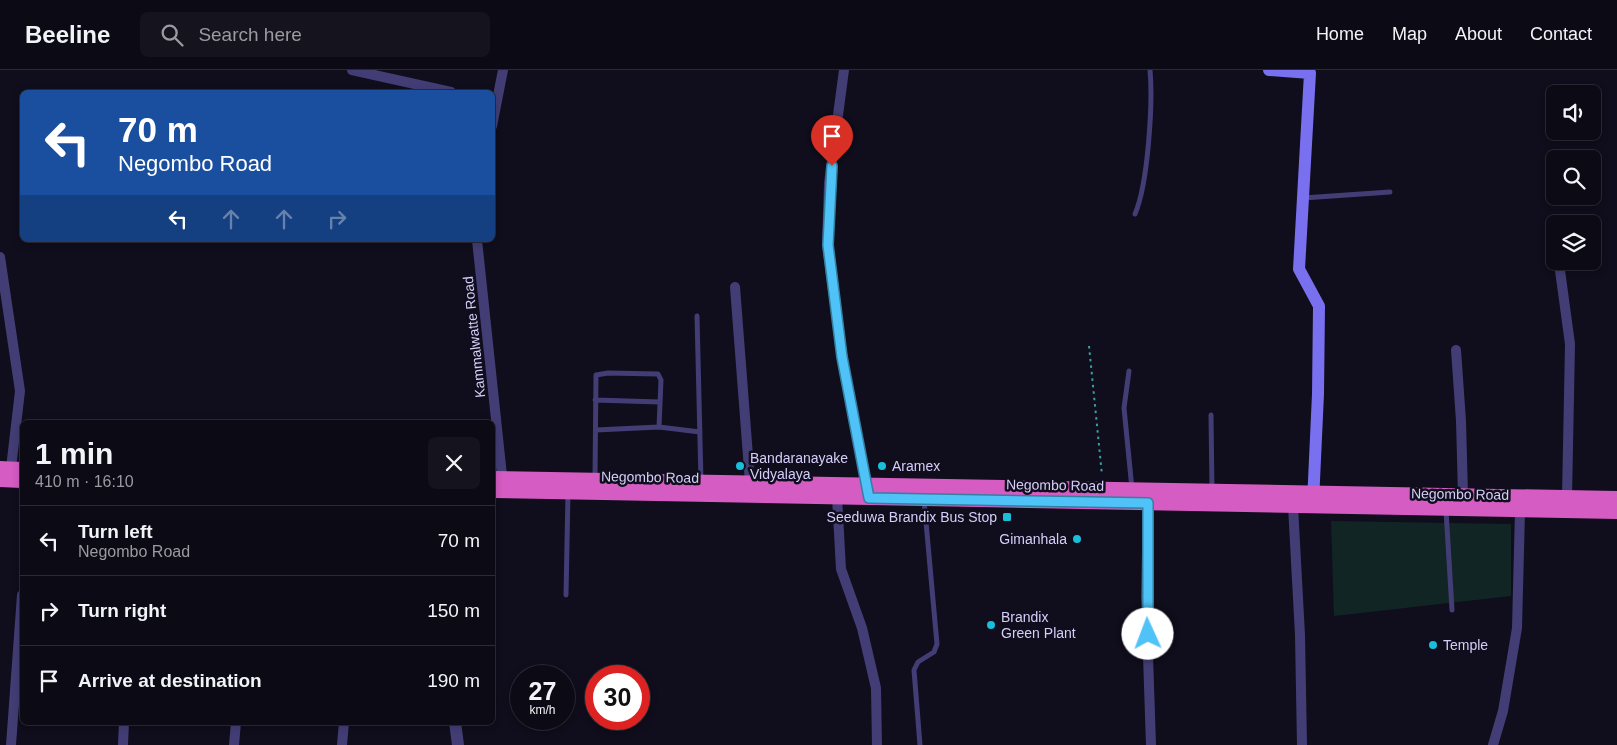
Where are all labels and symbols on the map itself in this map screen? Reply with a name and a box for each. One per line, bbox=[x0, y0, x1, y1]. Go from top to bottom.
pin bbox=[811, 115, 853, 166]
street label: Kammalwatte Road bbox=[460, 275, 488, 399]
place label: Bandaranayake Vidyalaya bbox=[750, 450, 848, 482]
place label: Aramex bbox=[892, 458, 940, 474]
marker: Bandaranayake Vidyalaya bbox=[734, 460, 746, 472]
marker: Aramex bbox=[876, 460, 888, 472]
street label: Negombo Road bbox=[601, 468, 699, 486]
street label: Negombo Road bbox=[1006, 476, 1104, 494]
street label: Negombo Road bbox=[1411, 485, 1509, 503]
place label: Seeduwa Brandix Bus Stop bbox=[827, 509, 997, 525]
marker: Seeduwa Brandix Bus Stop bbox=[1001, 511, 1013, 523]
place label: Gimanhala bbox=[999, 531, 1067, 547]
marker: Gimanhala bbox=[1071, 533, 1083, 545]
position arrow bbox=[1121, 607, 1173, 659]
place label: Brandix Green Plant bbox=[1001, 609, 1076, 641]
marker: Brandix Green Plant bbox=[985, 619, 997, 631]
place label: Temple bbox=[1443, 637, 1488, 653]
marker: Temple bbox=[1427, 639, 1439, 651]
speed limit sign: 30 bbox=[585, 665, 650, 730]

